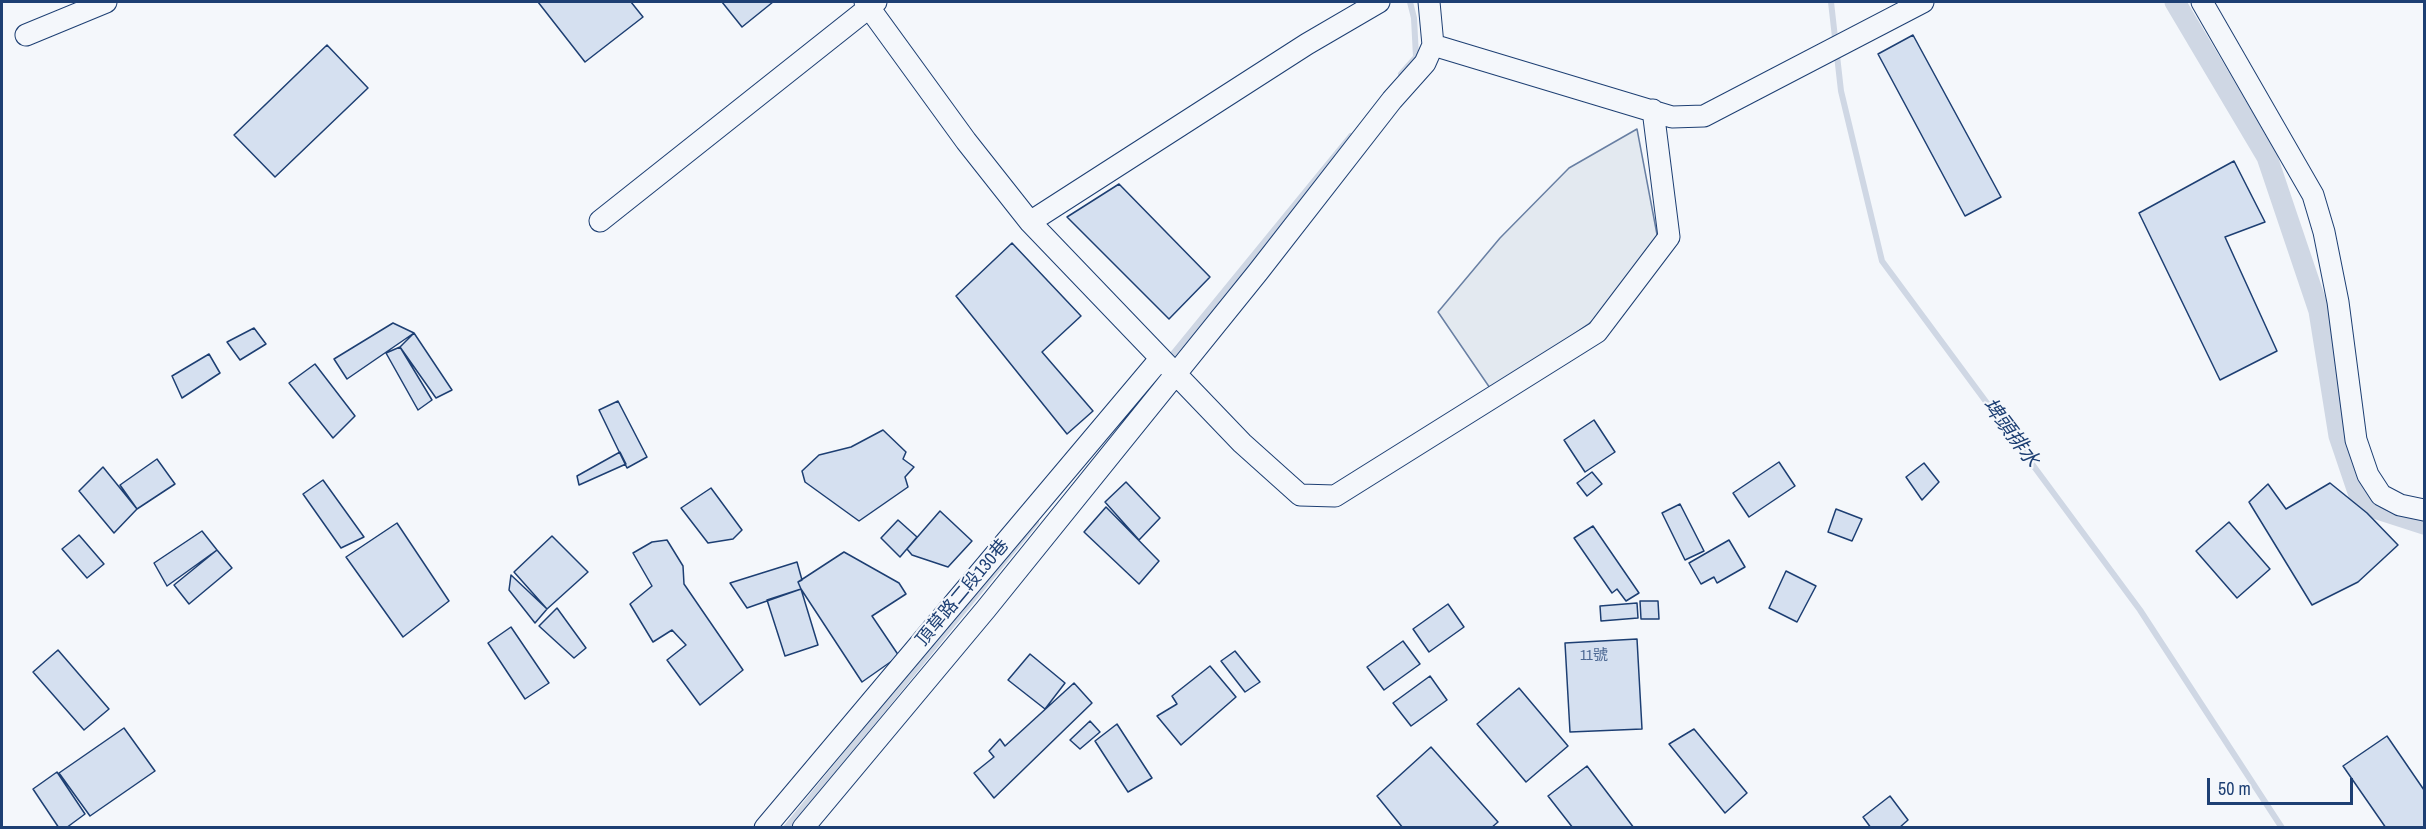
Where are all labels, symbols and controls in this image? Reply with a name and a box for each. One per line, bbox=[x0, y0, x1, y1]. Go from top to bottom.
water label: 埤頭排水 bbox=[1976, 394, 2044, 472]
street label: 頂草路二段130巷 bbox=[912, 535, 1014, 651]
house number: 11號 bbox=[1580, 647, 1608, 665]
scale bar bbox=[2210, 766, 2356, 804]
text: 50 m bbox=[2218, 776, 2251, 801]

